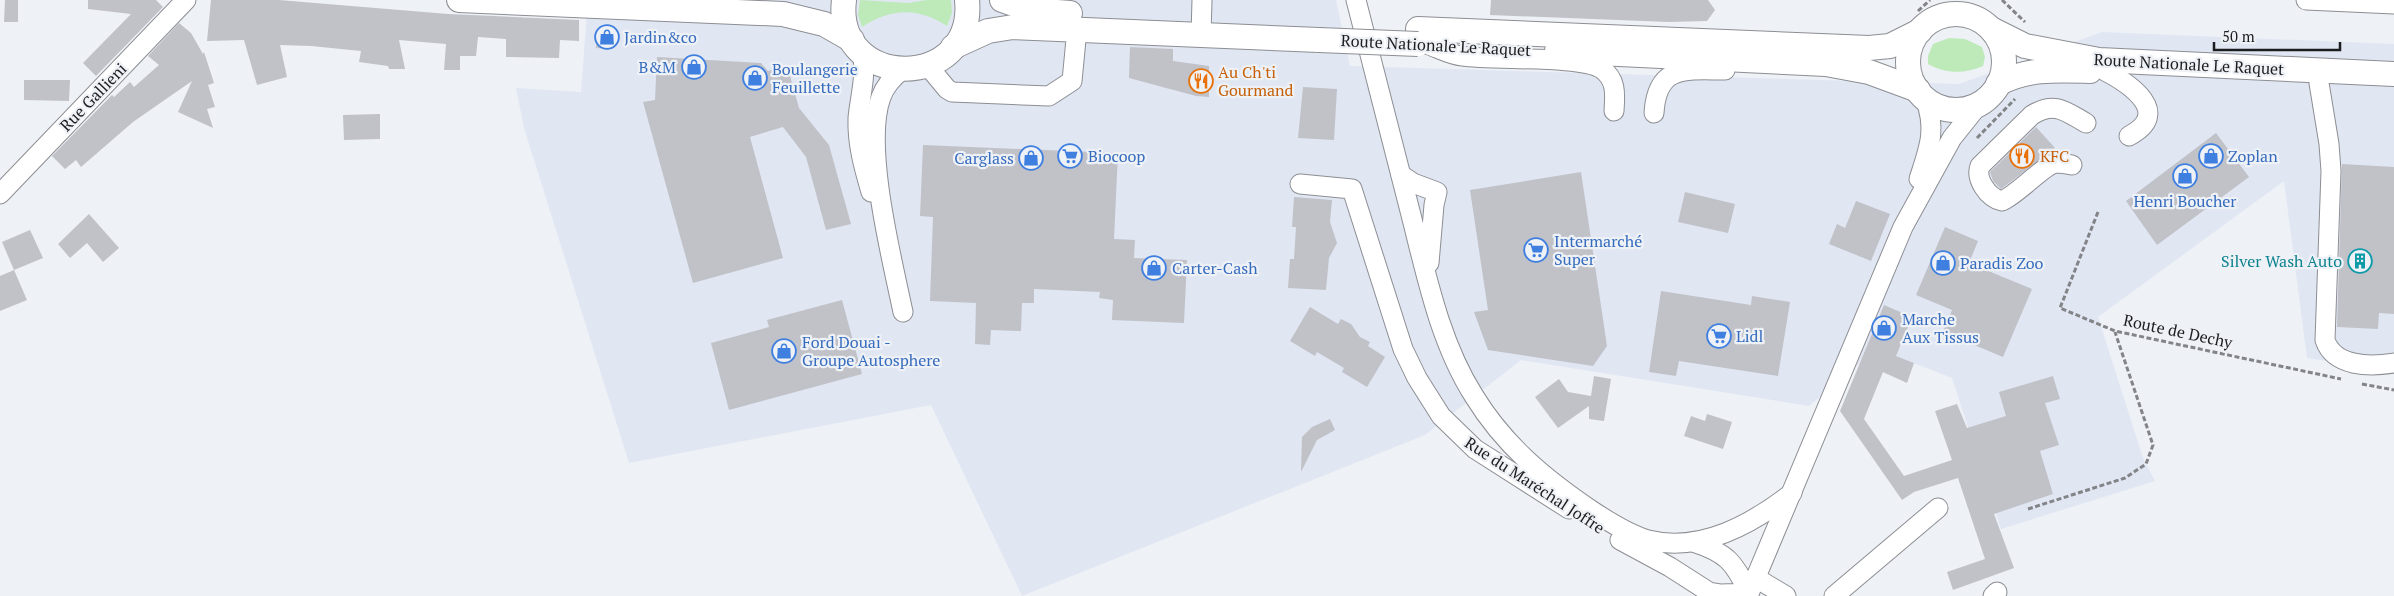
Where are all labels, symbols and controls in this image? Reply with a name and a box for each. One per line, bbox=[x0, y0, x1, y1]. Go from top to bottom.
scale bar bbox=[2214, 20, 2340, 52]
shop icon: Jardin&co bbox=[594, 24, 620, 50]
place label: Jardin&co bbox=[624, 26, 697, 48]
text: 50 m bbox=[2222, 26, 2255, 46]
street label: Route Nationale Le Raquet bbox=[1340, 29, 1532, 61]
street label: Route Nationale Le Raquet bbox=[2093, 48, 2285, 80]
shop icon: B&M bbox=[681, 54, 707, 80]
place label: B&M bbox=[638, 56, 676, 78]
street label: Rue Gallieni bbox=[55, 58, 131, 136]
place label: Boulangerie Feuillette bbox=[772, 58, 858, 98]
place label: Au Ch'ti Gourmand bbox=[1218, 61, 1294, 101]
shop icon: Boulangerie Feuillette bbox=[742, 65, 768, 91]
restaurant icon: Au Ch'ti Gourmand bbox=[1188, 68, 1214, 94]
supermarket icon: Biocoop bbox=[1057, 143, 1083, 169]
restaurant icon: KFC bbox=[2009, 143, 2035, 169]
shop icon: Zoplan bbox=[2198, 143, 2224, 169]
shop icon: Carglass bbox=[1018, 145, 1044, 171]
place label: Biocoop bbox=[1088, 145, 1145, 167]
place label: KFC bbox=[2040, 145, 2069, 167]
place label: Zoplan bbox=[2228, 145, 2278, 167]
place label: Carglass bbox=[954, 147, 1014, 169]
shop icon: Henri Boucher bbox=[2172, 163, 2198, 189]
place label: Henri Boucher bbox=[2134, 190, 2237, 212]
place label: Intermarché Super bbox=[1554, 230, 1642, 270]
supermarket icon: Intermarché Super bbox=[1523, 237, 1549, 263]
building icon: Silver Wash Auto bbox=[2347, 248, 2373, 274]
shop icon: Paradis Zoo bbox=[1930, 250, 1956, 276]
place label: Silver Wash Auto bbox=[2221, 250, 2342, 272]
place label: Paradis Zoo bbox=[1960, 252, 2044, 274]
shop icon: Carter-Cash bbox=[1141, 255, 1167, 281]
place label: Carter-Cash bbox=[1172, 257, 1258, 279]
place label: Marche Aux Tissus bbox=[1902, 308, 1979, 348]
street label: Route de Dechy bbox=[2121, 309, 2235, 353]
shop icon: Marche Aux Tissus bbox=[1871, 315, 1897, 341]
supermarket icon: Lidl bbox=[1706, 323, 1732, 349]
place label: Lidl bbox=[1736, 325, 1763, 347]
place label: Ford Douai - Groupe Autosphere bbox=[802, 331, 940, 371]
shop icon: Ford Douai - Groupe Autosphere bbox=[771, 338, 797, 364]
street label: Rue du Maréchal Joffre bbox=[1461, 432, 1609, 538]

